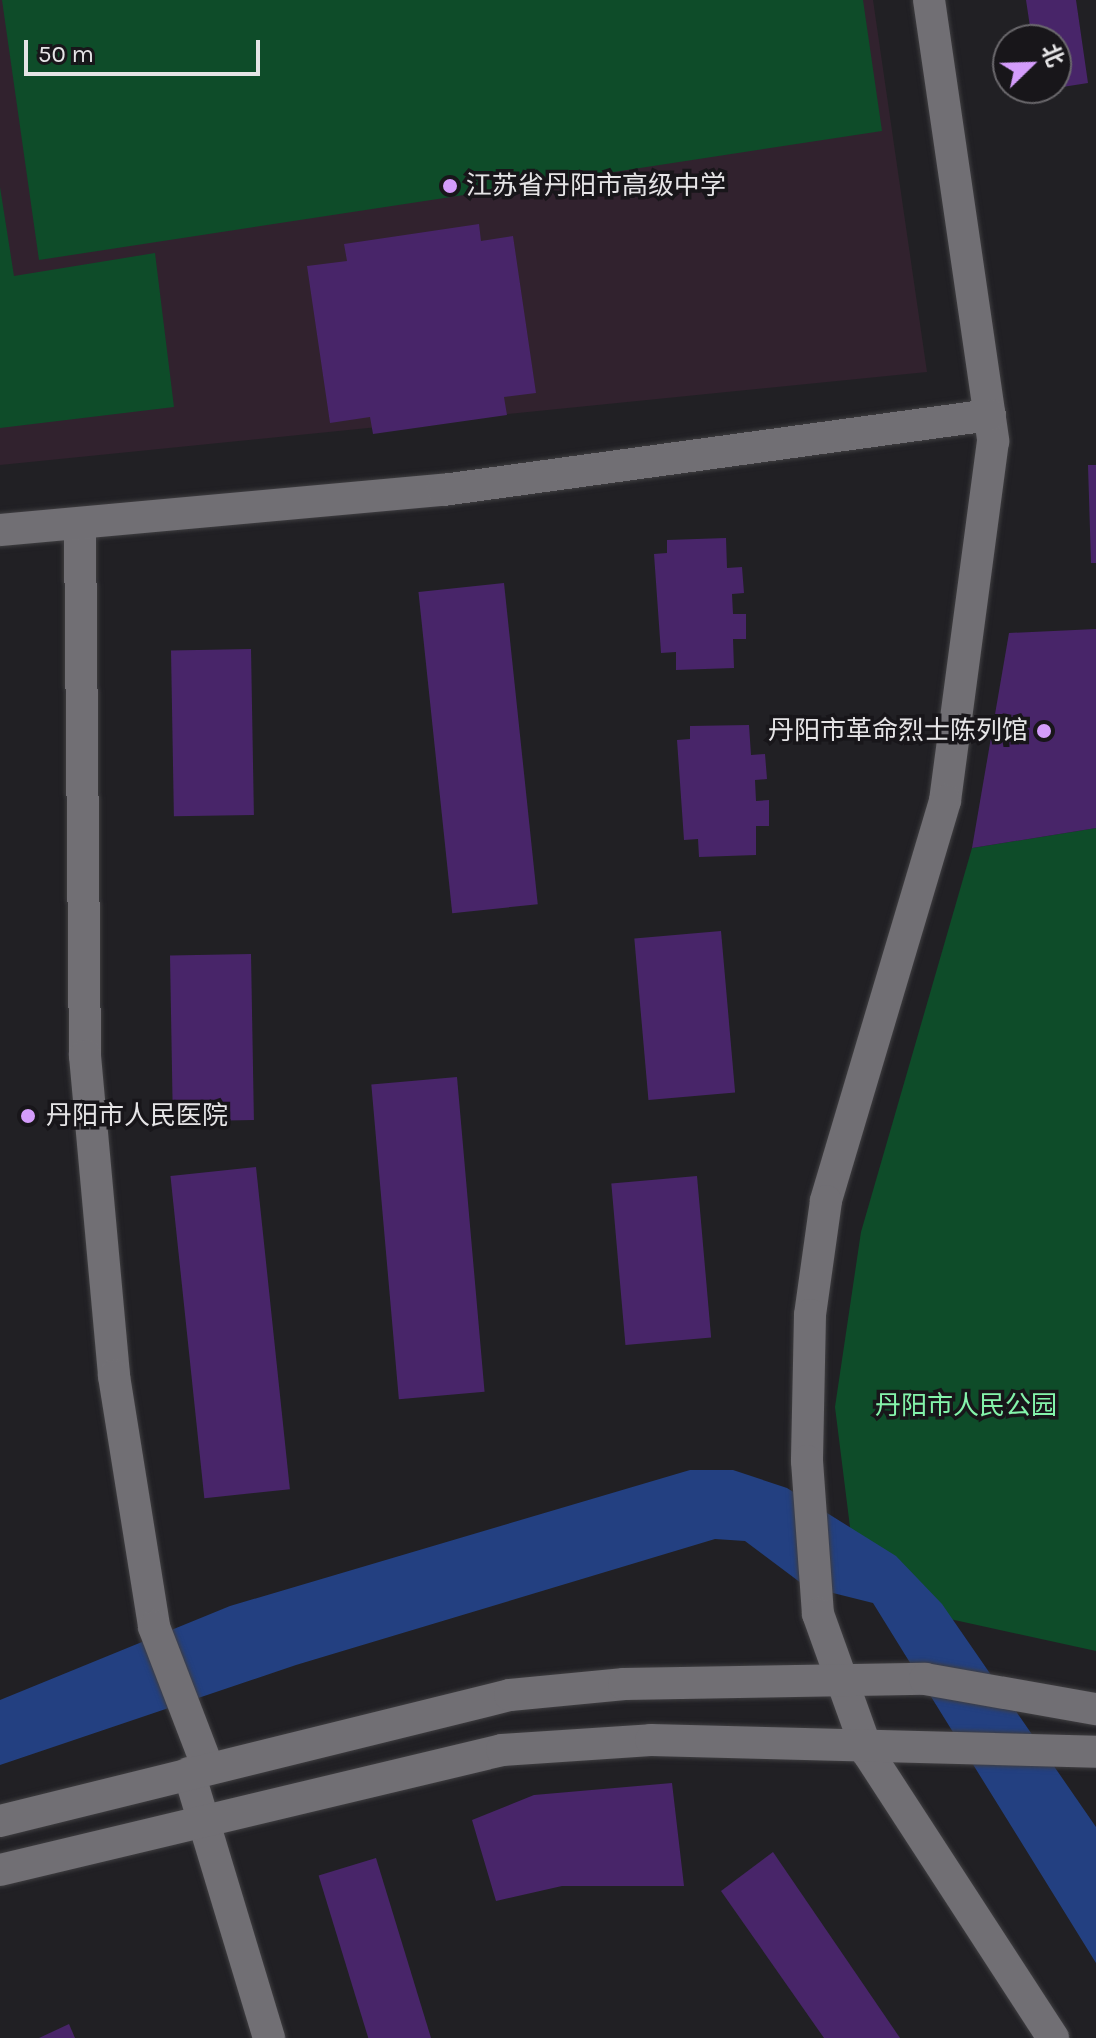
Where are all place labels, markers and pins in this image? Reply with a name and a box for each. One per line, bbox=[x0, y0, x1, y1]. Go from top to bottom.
place label: 江苏省丹阳市高级中学 bbox=[466, 170, 726, 202]
marker: 江苏省丹阳市高级中学 bbox=[441, 177, 459, 195]
place label: 丹阳市革命烈士陈列馆 bbox=[768, 715, 1028, 747]
marker: 丹阳市革命烈士陈列馆 bbox=[1035, 722, 1053, 740]
place label: 丹阳市人民医院 bbox=[46, 1100, 228, 1132]
marker: 丹阳市人民医院 bbox=[17, 1105, 39, 1127]

